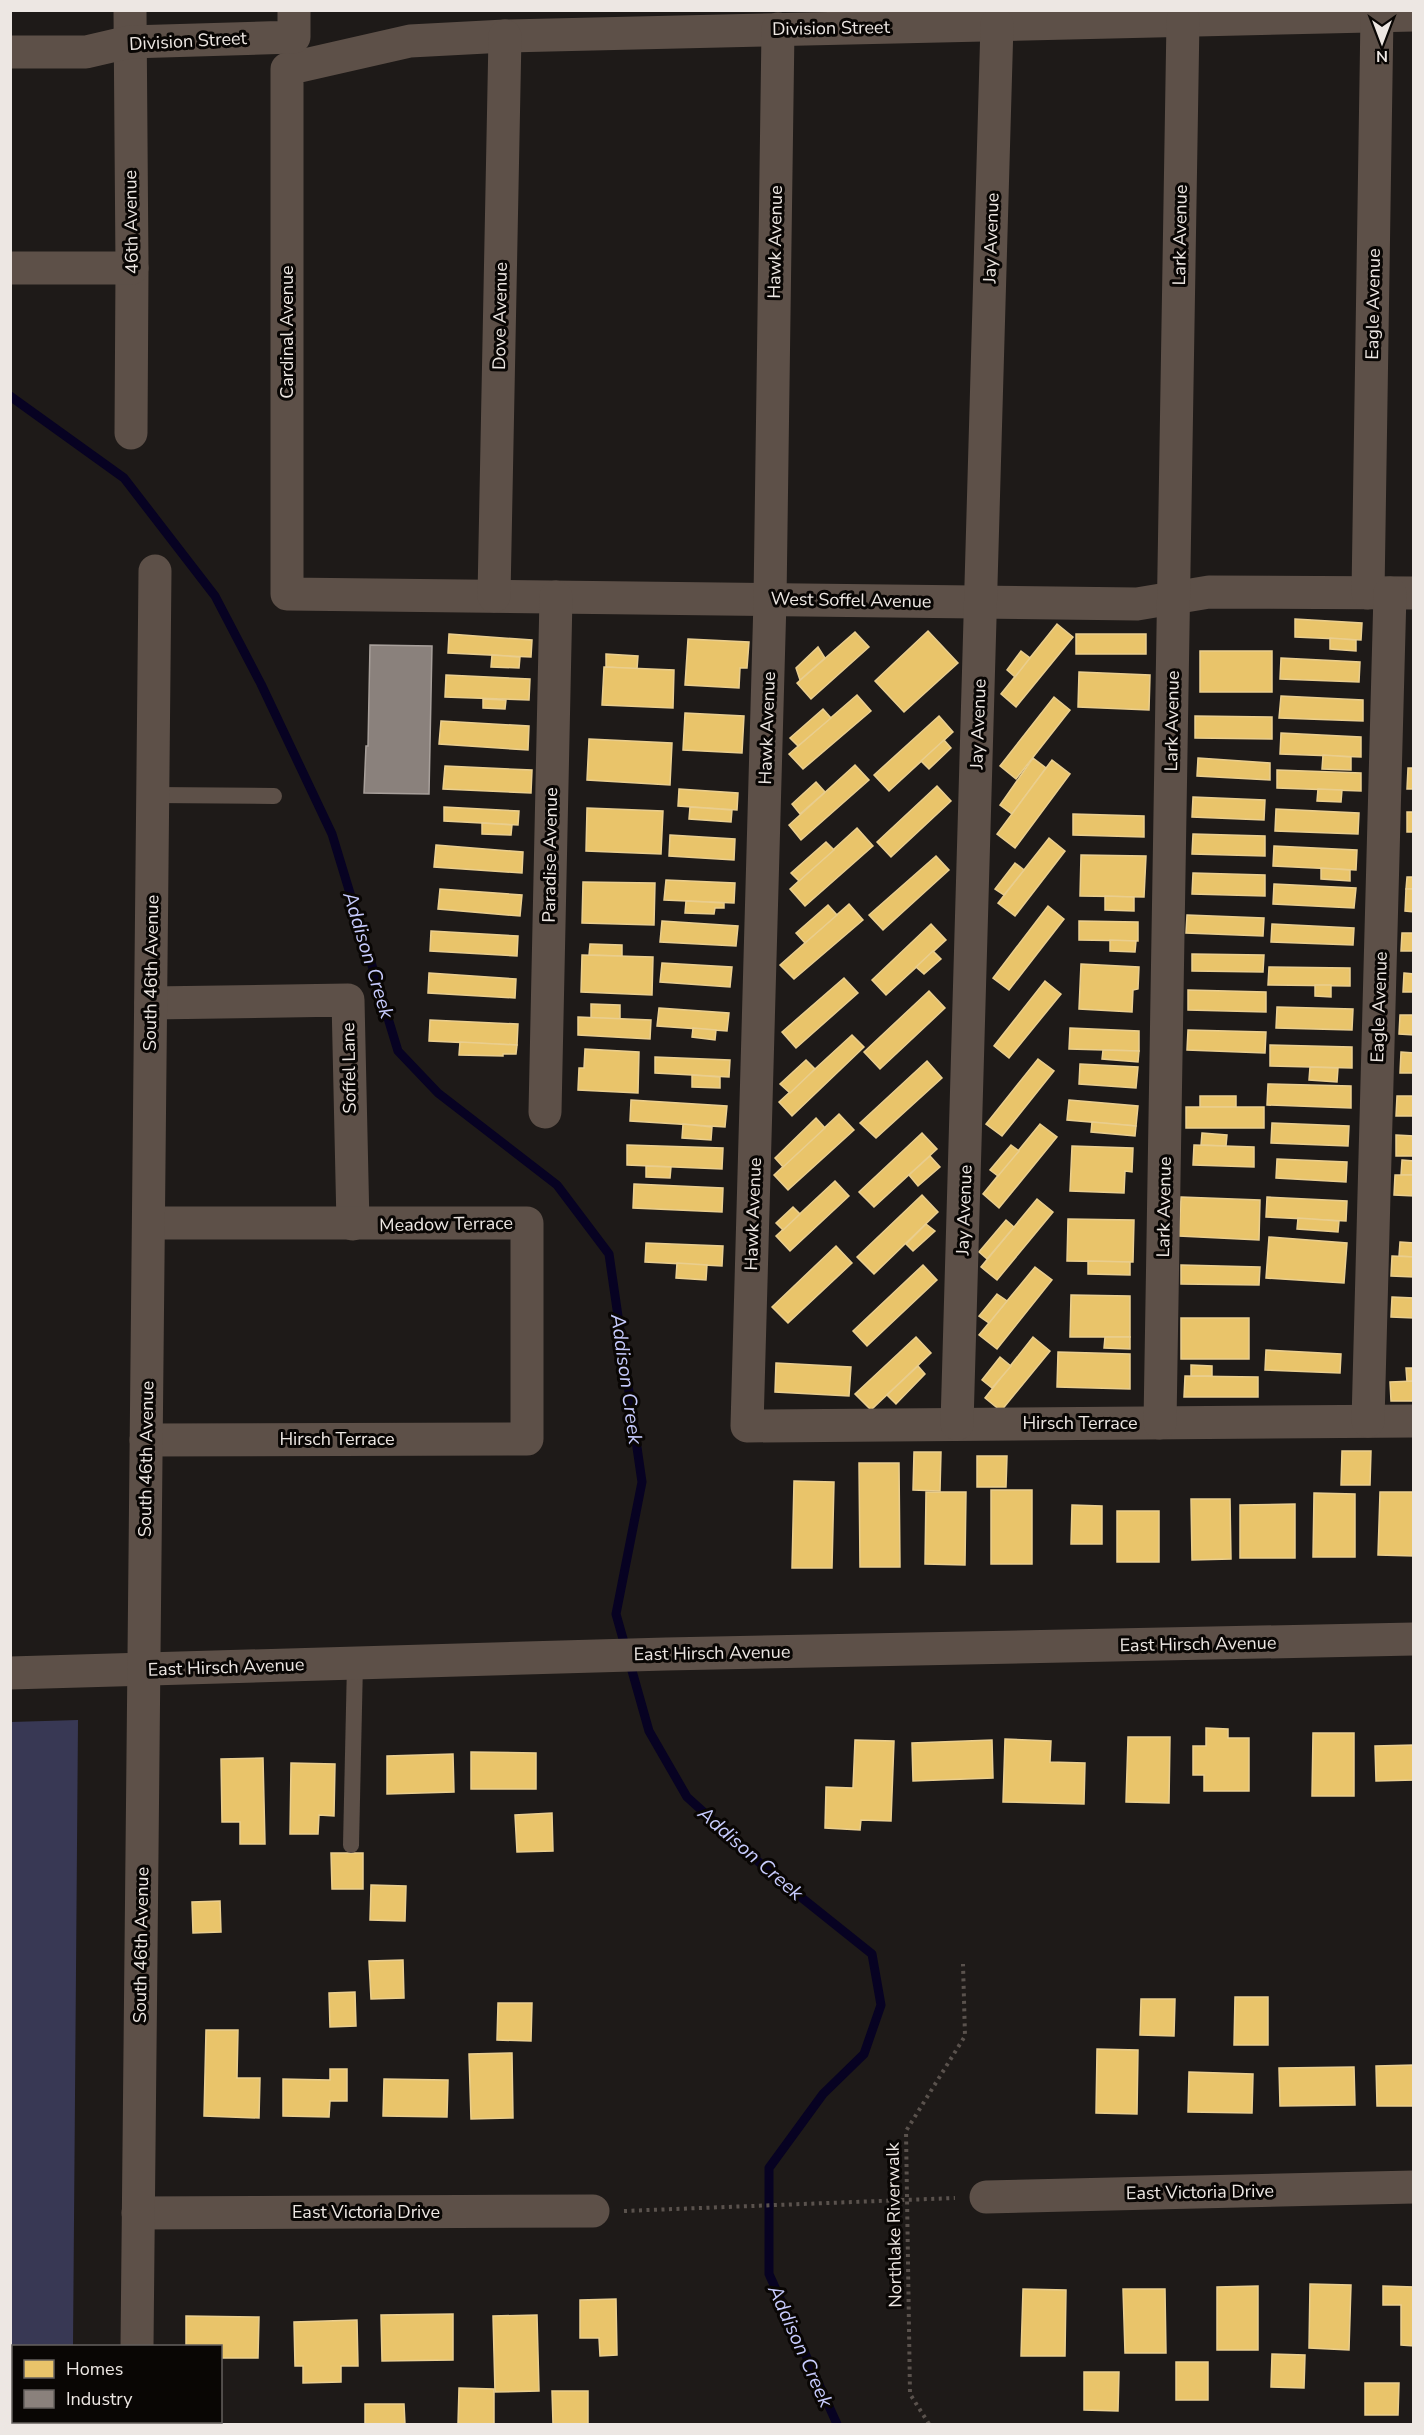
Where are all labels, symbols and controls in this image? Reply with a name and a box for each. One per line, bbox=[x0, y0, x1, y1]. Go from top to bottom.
north arrow bbox=[1352, 12, 1412, 72]
street label: Division Street bbox=[772, 15, 891, 41]
street label: Division Street bbox=[129, 26, 248, 56]
text: N bbox=[1376, 45, 1388, 67]
street label: 46th Avenue bbox=[118, 170, 144, 274]
street label: Lark Avenue bbox=[1167, 184, 1193, 286]
street label: Hawk Avenue bbox=[762, 185, 788, 299]
street label: Jay Avenue bbox=[977, 192, 1005, 285]
street label: Eagle Avenue bbox=[1360, 248, 1386, 360]
street label: Dove Avenue bbox=[487, 262, 513, 370]
street label: Cardinal Avenue bbox=[275, 265, 299, 399]
street label: West Soffel Avenue bbox=[770, 587, 932, 613]
street label: Lark Avenue bbox=[1159, 670, 1185, 772]
street label: Hawk Avenue bbox=[753, 671, 781, 785]
street label: Jay Avenue bbox=[964, 678, 992, 771]
street label: Paradise Avenue bbox=[537, 787, 563, 923]
water label: Addison Creek bbox=[336, 887, 401, 1023]
street label: South 46th Avenue bbox=[138, 895, 164, 1051]
street label: Eagle Avenue bbox=[1365, 951, 1393, 1063]
street label: Soffel Lane bbox=[336, 1022, 362, 1114]
street label: Lark Avenue bbox=[1151, 1156, 1177, 1258]
street label: Hawk Avenue bbox=[739, 1157, 767, 1271]
street label: Jay Avenue bbox=[950, 1164, 978, 1257]
street label: Meadow Terrace bbox=[379, 1211, 513, 1237]
water label: Addison Creek bbox=[604, 1311, 649, 1447]
street label: South 46th Avenue bbox=[133, 1381, 159, 1537]
street label: Hirsch Terrace bbox=[1022, 1411, 1138, 1435]
street label: Hirsch Terrace bbox=[279, 1427, 395, 1451]
street label: East Hirsch Avenue bbox=[1119, 1631, 1277, 1657]
street label: East Hirsch Avenue bbox=[633, 1640, 791, 1666]
street label: East Hirsch Avenue bbox=[147, 1652, 305, 1682]
water label: Addison Creek bbox=[691, 1799, 810, 1907]
street label: South 46th Avenue bbox=[128, 1867, 154, 2023]
street label: Northlake Riverwalk bbox=[881, 2141, 907, 2308]
street label: East Victoria Drive bbox=[1126, 2179, 1274, 2205]
street label: East Victoria Drive bbox=[292, 2200, 440, 2224]
water label: Addison Creek bbox=[761, 2280, 840, 2413]
legend bbox=[12, 2345, 222, 2423]
text: Homes bbox=[66, 2357, 123, 2381]
text: Industry bbox=[66, 2387, 133, 2411]

